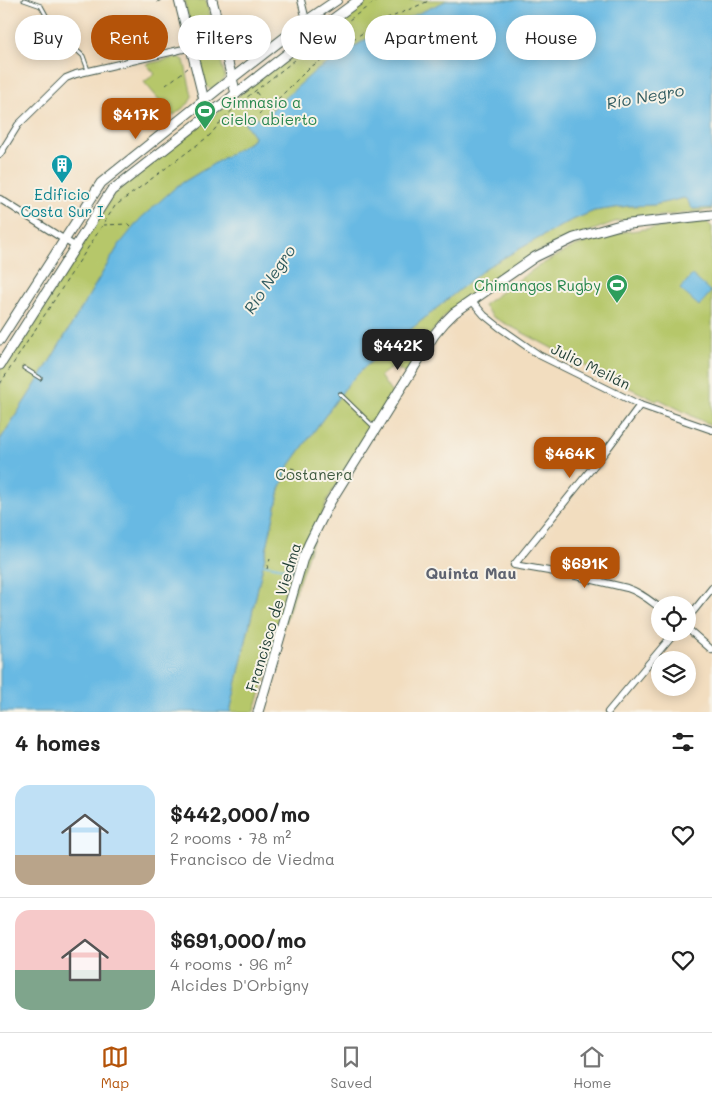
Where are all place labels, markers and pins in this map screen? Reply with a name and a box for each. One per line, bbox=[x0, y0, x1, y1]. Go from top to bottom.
place label: Gimnasio a cielo abierto bbox=[221, 92, 317, 129]
pin: $417K bbox=[101, 98, 171, 140]
sports icon: Gimnasio a cielo abierto bbox=[193, 99, 217, 130]
building icon: Edificio Costa Sur I bbox=[50, 153, 74, 184]
place label: Edificio Costa Sur I bbox=[20, 184, 104, 221]
sports icon: Chimangos Rugby bbox=[605, 273, 629, 304]
place label: Chimangos Rugby bbox=[474, 275, 601, 295]
pin: $442K bbox=[363, 328, 433, 371]
pin: $464K bbox=[535, 436, 605, 479]
pin: $691K bbox=[550, 546, 620, 589]

